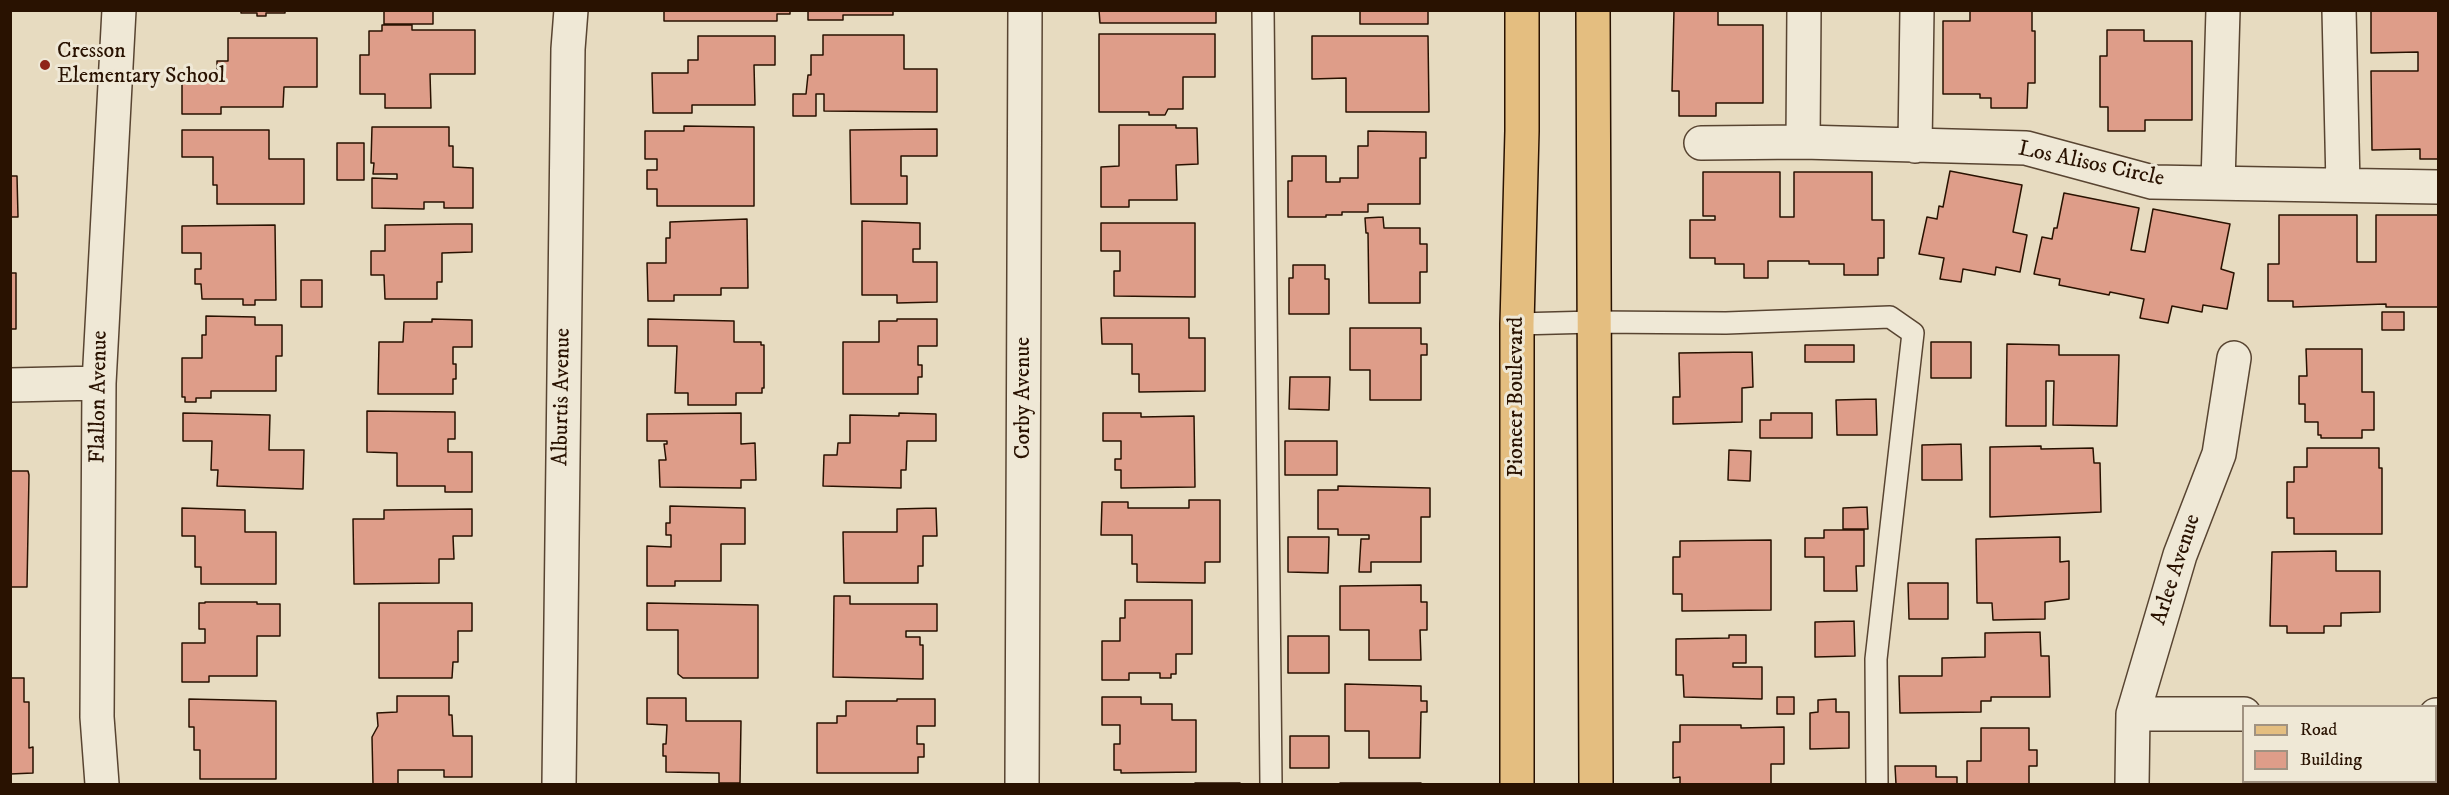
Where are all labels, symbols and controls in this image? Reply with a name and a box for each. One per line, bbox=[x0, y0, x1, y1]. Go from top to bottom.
place label: Cresson Elementary School bbox=[57, 39, 225, 90]
marker: Cresson Elementary School bbox=[38, 58, 52, 72]
street label: Los Alisos Circle bbox=[2016, 137, 2166, 193]
street label: Pioneer Boulevard bbox=[1504, 317, 1530, 477]
street label: Alburtis Avenue bbox=[549, 328, 577, 466]
street label: Flallon Avenue bbox=[86, 330, 114, 464]
street label: Corby Avenue bbox=[1011, 337, 1037, 459]
street label: Arlee Avenue bbox=[2147, 511, 2207, 629]
legend bbox=[2242, 705, 2437, 783]
text: Road bbox=[2300, 719, 2337, 741]
text: Building bbox=[2300, 749, 2362, 771]

